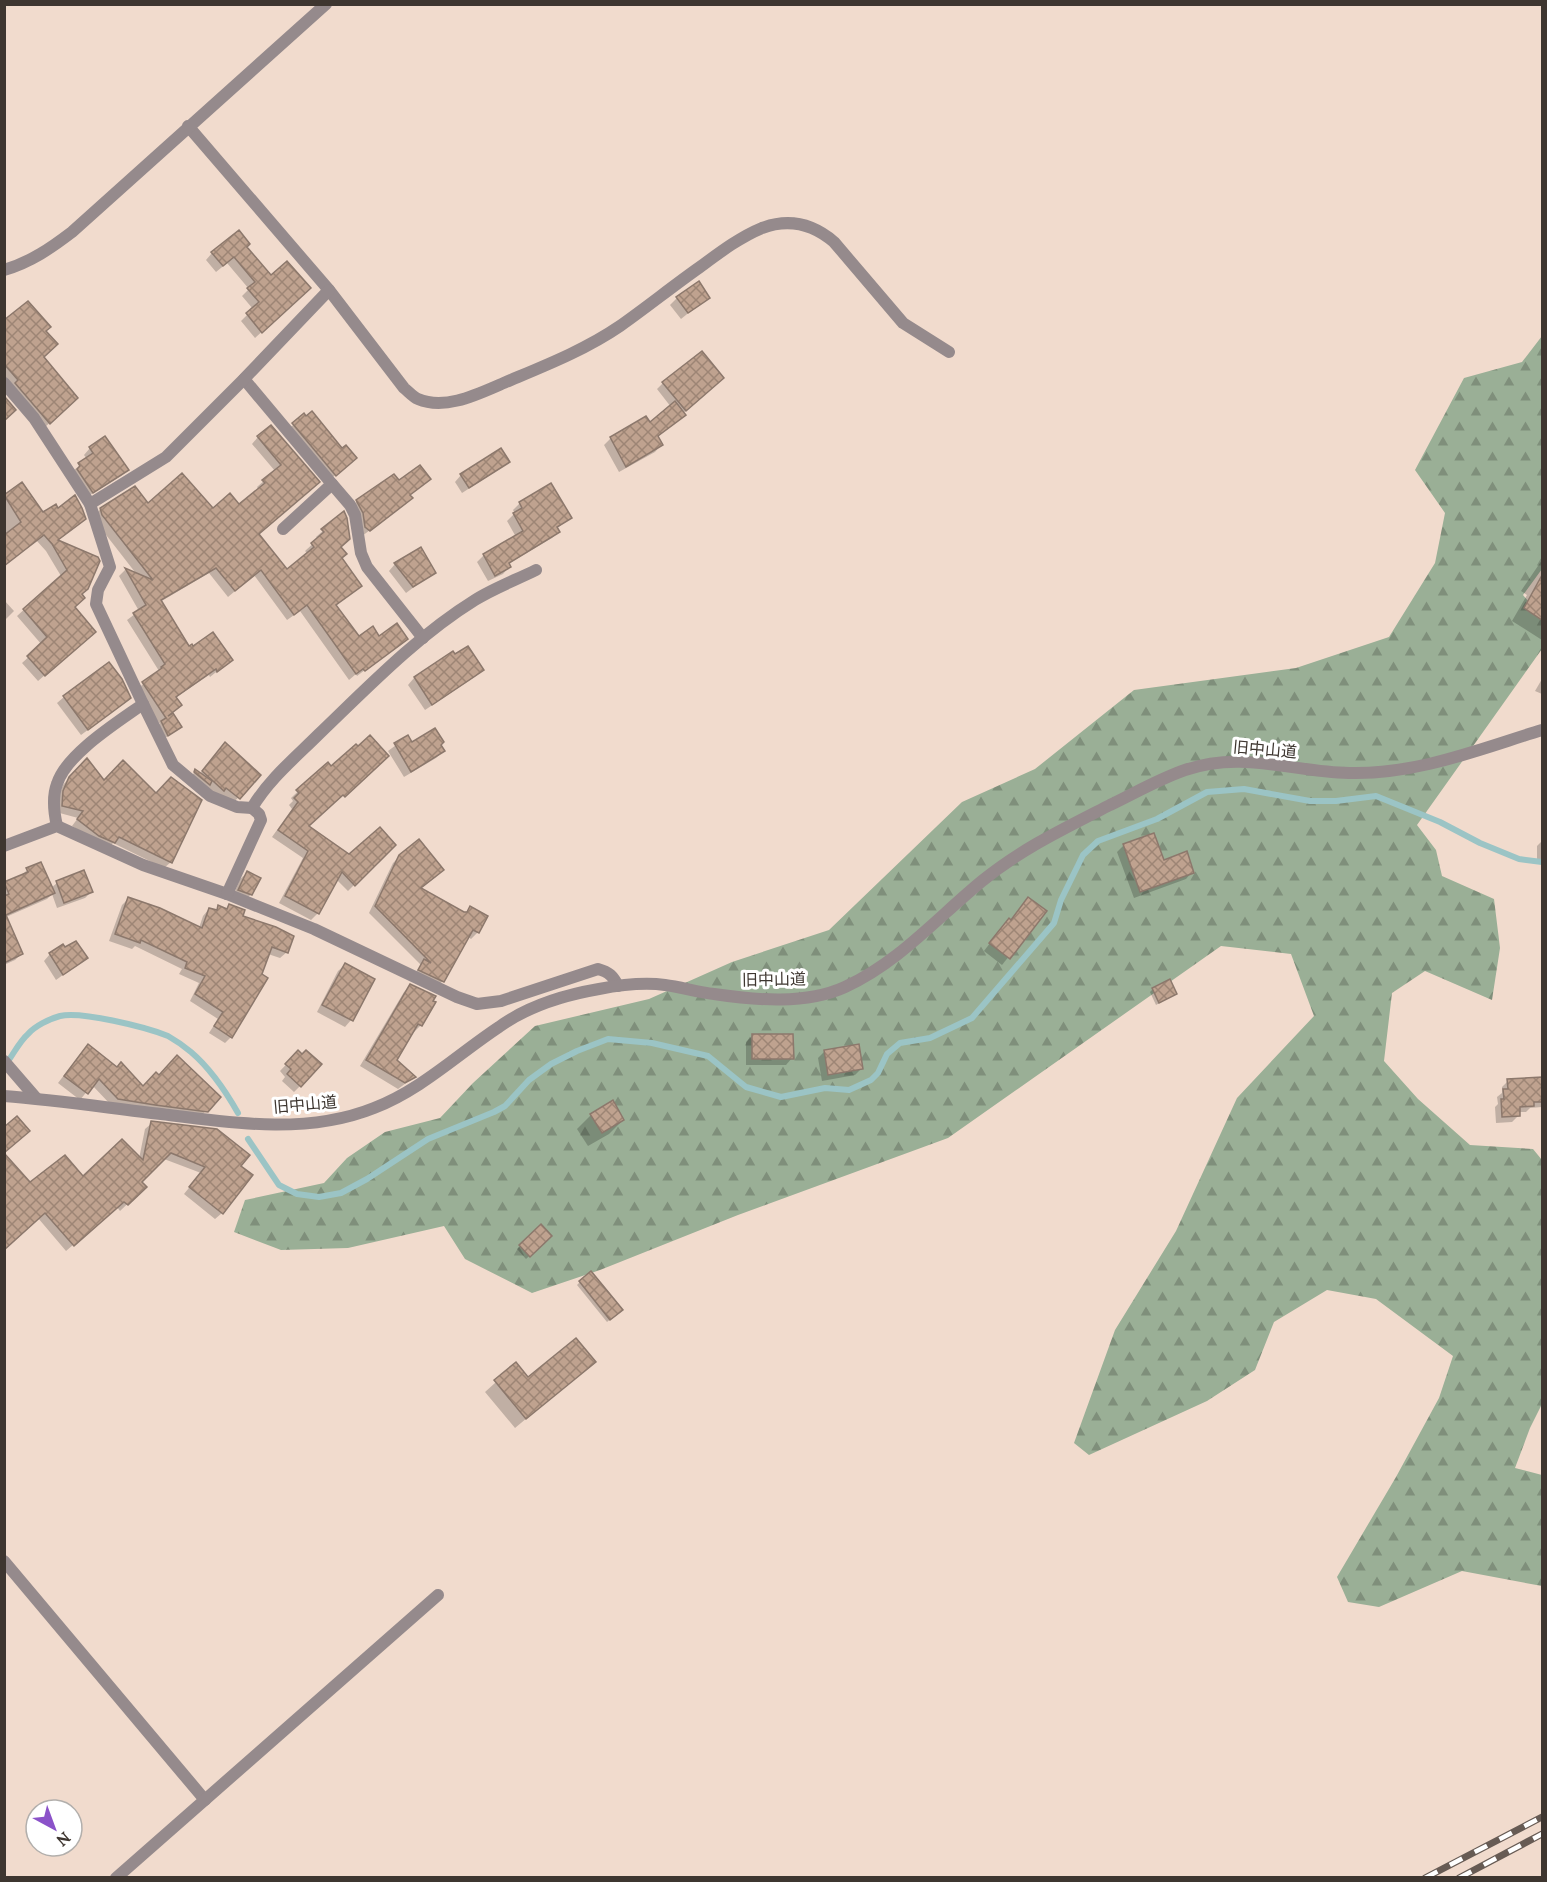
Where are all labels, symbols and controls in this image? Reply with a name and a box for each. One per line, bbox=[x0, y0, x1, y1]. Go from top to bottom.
street label: 旧中山道 bbox=[1232, 736, 1298, 762]
street label: 旧中山道 bbox=[742, 968, 806, 990]
street label: 旧中山道 bbox=[272, 1091, 338, 1117]
north arrow bbox=[24, 1798, 84, 1858]
text: N bbox=[53, 1828, 75, 1851]

